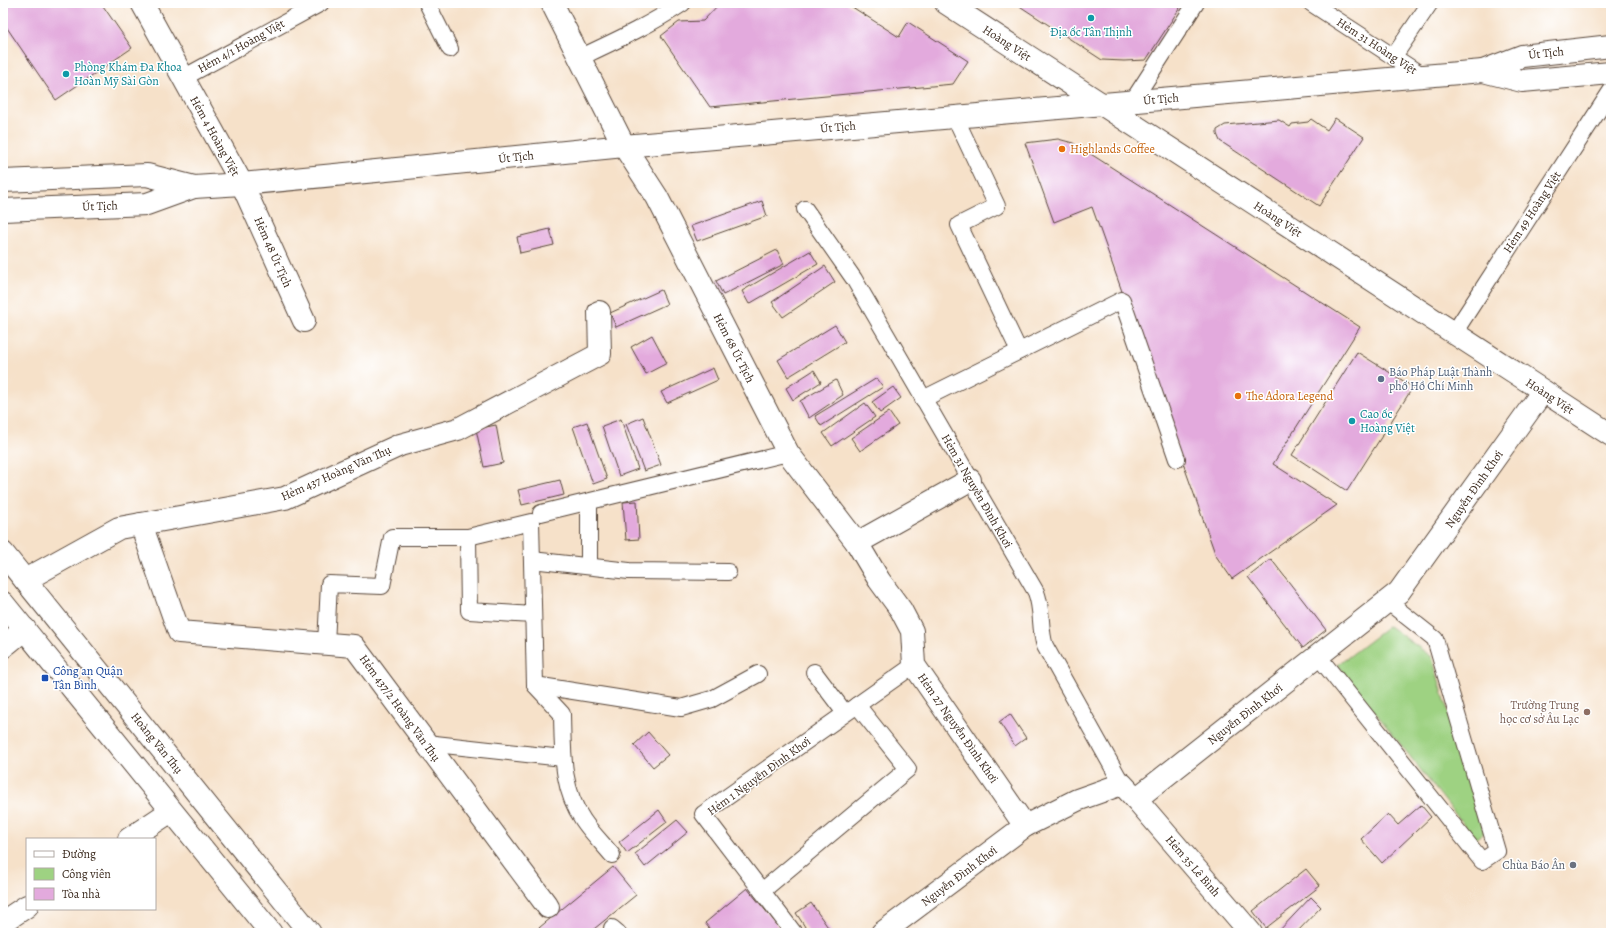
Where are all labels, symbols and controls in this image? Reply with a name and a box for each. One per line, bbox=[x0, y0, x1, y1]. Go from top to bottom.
marker: Địa ốc Tân Thịnh bbox=[1086, 13, 1096, 23]
street label: Hẻm 31 Hoàng Việt bbox=[1334, 14, 1420, 78]
street label: Hẻm 4/1 Hoàng Việt bbox=[195, 15, 287, 77]
street label: Hoàng Việt bbox=[980, 21, 1034, 65]
place label: Địa ốc Tân Thịnh bbox=[1050, 24, 1133, 40]
street label: Út Tịch bbox=[1527, 43, 1565, 63]
place label: Phòng Khám Đa Khoa Hoàn Mỹ Sài Gòn bbox=[74, 59, 182, 89]
marker: Phòng Khám Đa Khoa Hoàn Mỹ Sài Gòn bbox=[61, 69, 71, 79]
street label: Út Tịch bbox=[1143, 89, 1180, 109]
street label: Hẻm 4 Hoàng Việt bbox=[186, 93, 244, 179]
street label: Út Tịch bbox=[820, 117, 857, 137]
place label: Highlands Coffee bbox=[1070, 141, 1155, 157]
marker: Highlands Coffee bbox=[1057, 144, 1067, 154]
street label: Út Tịch bbox=[497, 147, 535, 167]
street label: Hẻm 49 Hoàng Việt bbox=[1499, 168, 1565, 256]
street label: Út Tịch bbox=[82, 197, 119, 215]
street label: Hoàng Việt bbox=[1251, 197, 1305, 241]
street label: Hẻm 48 Út Tịch bbox=[250, 214, 296, 290]
street label: Hẻm 68 Út Tịch bbox=[710, 311, 759, 386]
place label: Báo Pháp Luật Thành phố Hồ Chí Minh bbox=[1389, 364, 1493, 394]
marker: Báo Pháp Luật Thành phố Hồ Chí Minh bbox=[1376, 374, 1386, 384]
street label: Hoàng Việt bbox=[1523, 374, 1577, 418]
place label: The Adora Legend bbox=[1246, 388, 1334, 404]
marker: The Adora Legend bbox=[1233, 391, 1243, 401]
place label: Cao ốc Hoàng Việt bbox=[1360, 406, 1415, 436]
marker: Cao ốc Hoàng Việt bbox=[1347, 416, 1357, 426]
street label: Hẻm 31 Nguyễn Đình Khơi bbox=[938, 431, 1016, 551]
street label: Hẻm 437 Hoàng Văn Thụ bbox=[278, 441, 394, 505]
street label: Nguyễn Đình Khơi bbox=[1441, 447, 1507, 531]
street label: Hẻm 437/2 Hoàng Văn Thụ bbox=[356, 651, 445, 765]
place label: Công an Quận Tân Bình bbox=[53, 663, 123, 693]
street label: Hẻm 27 Nguyễn Đình Khơi bbox=[914, 670, 1002, 786]
marker: Công an Quận Tân Bình bbox=[40, 673, 50, 683]
street label: Nguyễn Đình Khơi bbox=[1204, 680, 1286, 748]
place label: Trường Trung học cơ sở Âu Lạc bbox=[1500, 697, 1579, 727]
marker: Trường Trung học cơ sở Âu Lạc bbox=[1582, 707, 1592, 717]
street label: Hoàng Văn Thụ bbox=[127, 709, 187, 777]
street label: Hẻm 1 Nguyễn Đình Khơi bbox=[704, 733, 814, 819]
street label: Hẻm 35 Lê Bình bbox=[1162, 832, 1224, 900]
legend bbox=[26, 838, 156, 910]
street label: Nguyễn Đình Khơi bbox=[918, 842, 1000, 910]
text: Đường bbox=[62, 846, 96, 862]
place label: Chùa Báo Ân bbox=[1502, 857, 1565, 873]
marker: Chùa Báo Ân bbox=[1568, 860, 1578, 870]
text: Công viên bbox=[62, 866, 111, 882]
text: Tòa nhà bbox=[62, 886, 101, 902]

